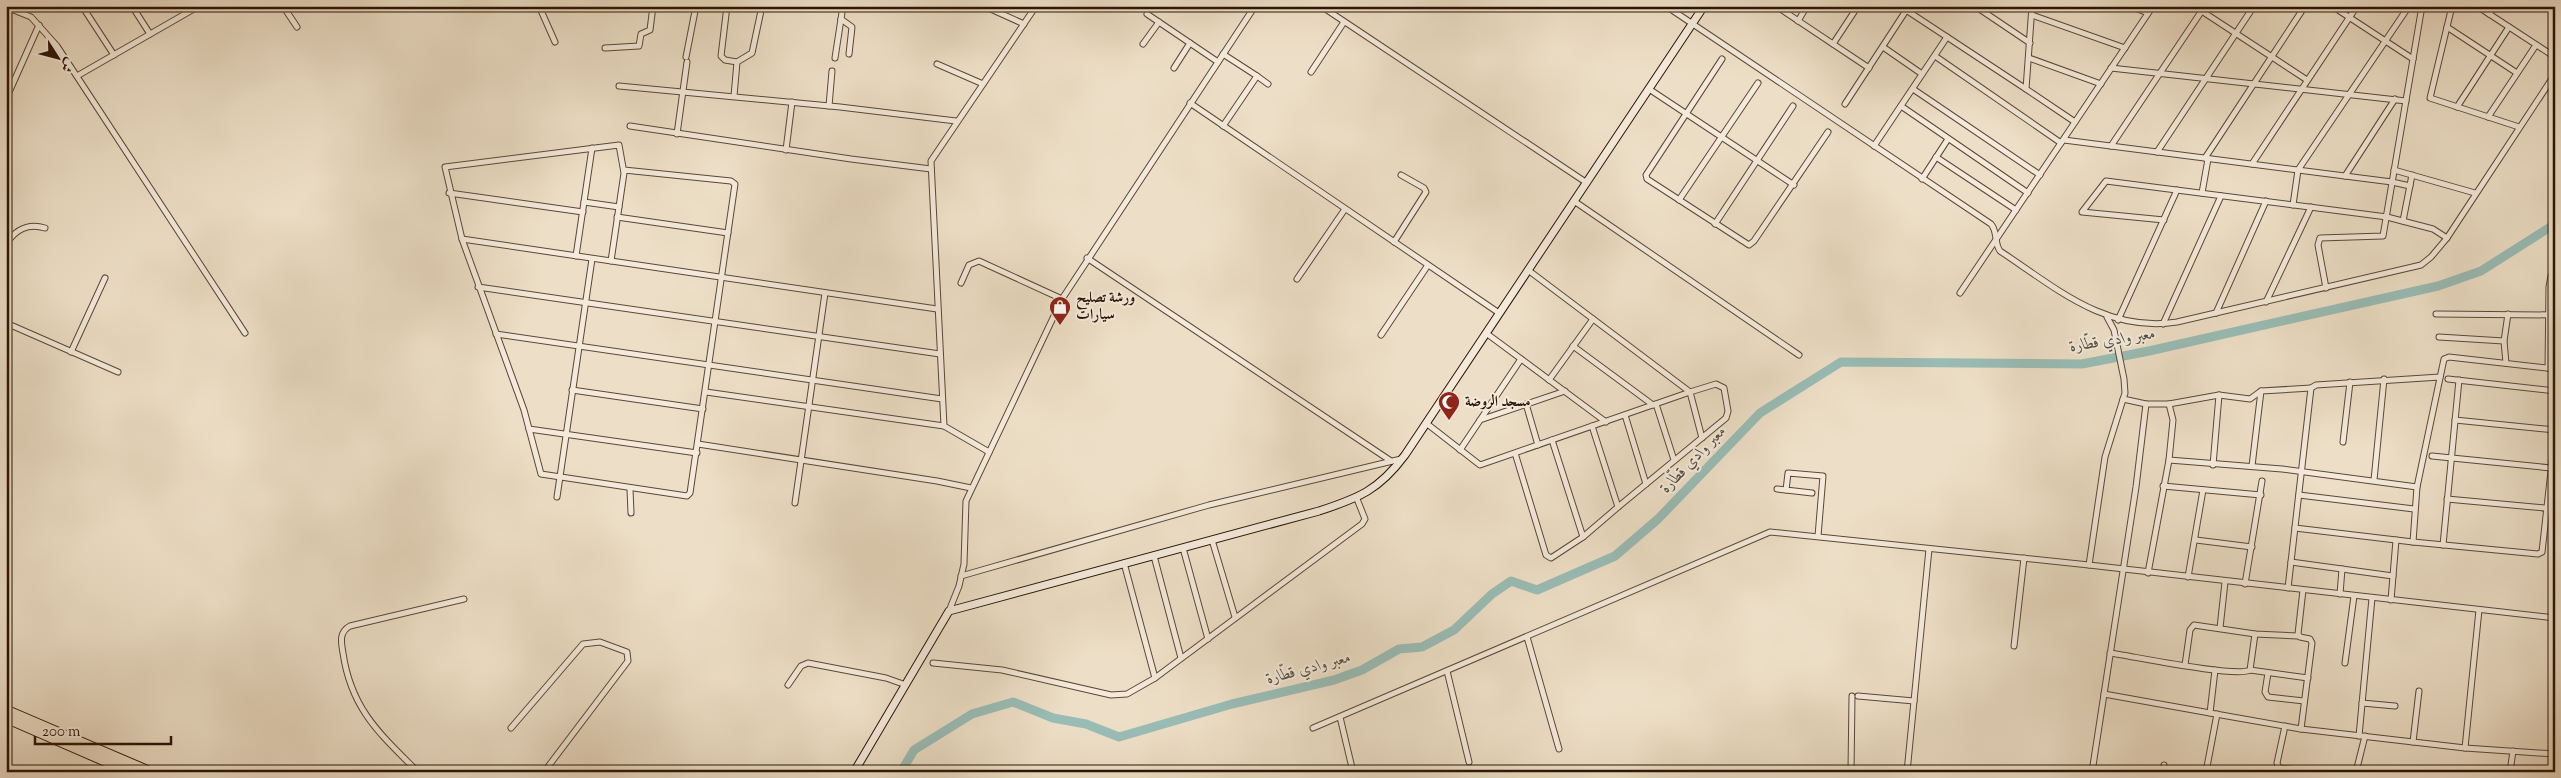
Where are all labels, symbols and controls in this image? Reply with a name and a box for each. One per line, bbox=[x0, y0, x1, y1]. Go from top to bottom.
north arrow bbox=[32, 32, 82, 82]
text: ش bbox=[55, 53, 79, 76]
place label: ورشة تصليح سيارات bbox=[1076, 288, 1135, 326]
shop icon: ورشة تصليح سيارات bbox=[1048, 295, 1072, 326]
water label: معبر وادي قطّارة bbox=[2067, 321, 2158, 359]
mosque icon: مسجد الروضة bbox=[1437, 390, 1461, 421]
place label: مسجد الروضة bbox=[1465, 392, 1531, 413]
water label: معبر وادي قطّارة bbox=[1654, 420, 1732, 500]
water label: معبر وادي قطّارة bbox=[1263, 645, 1354, 692]
scale bar bbox=[35, 713, 171, 745]
text: 200 m bbox=[42, 722, 81, 743]

